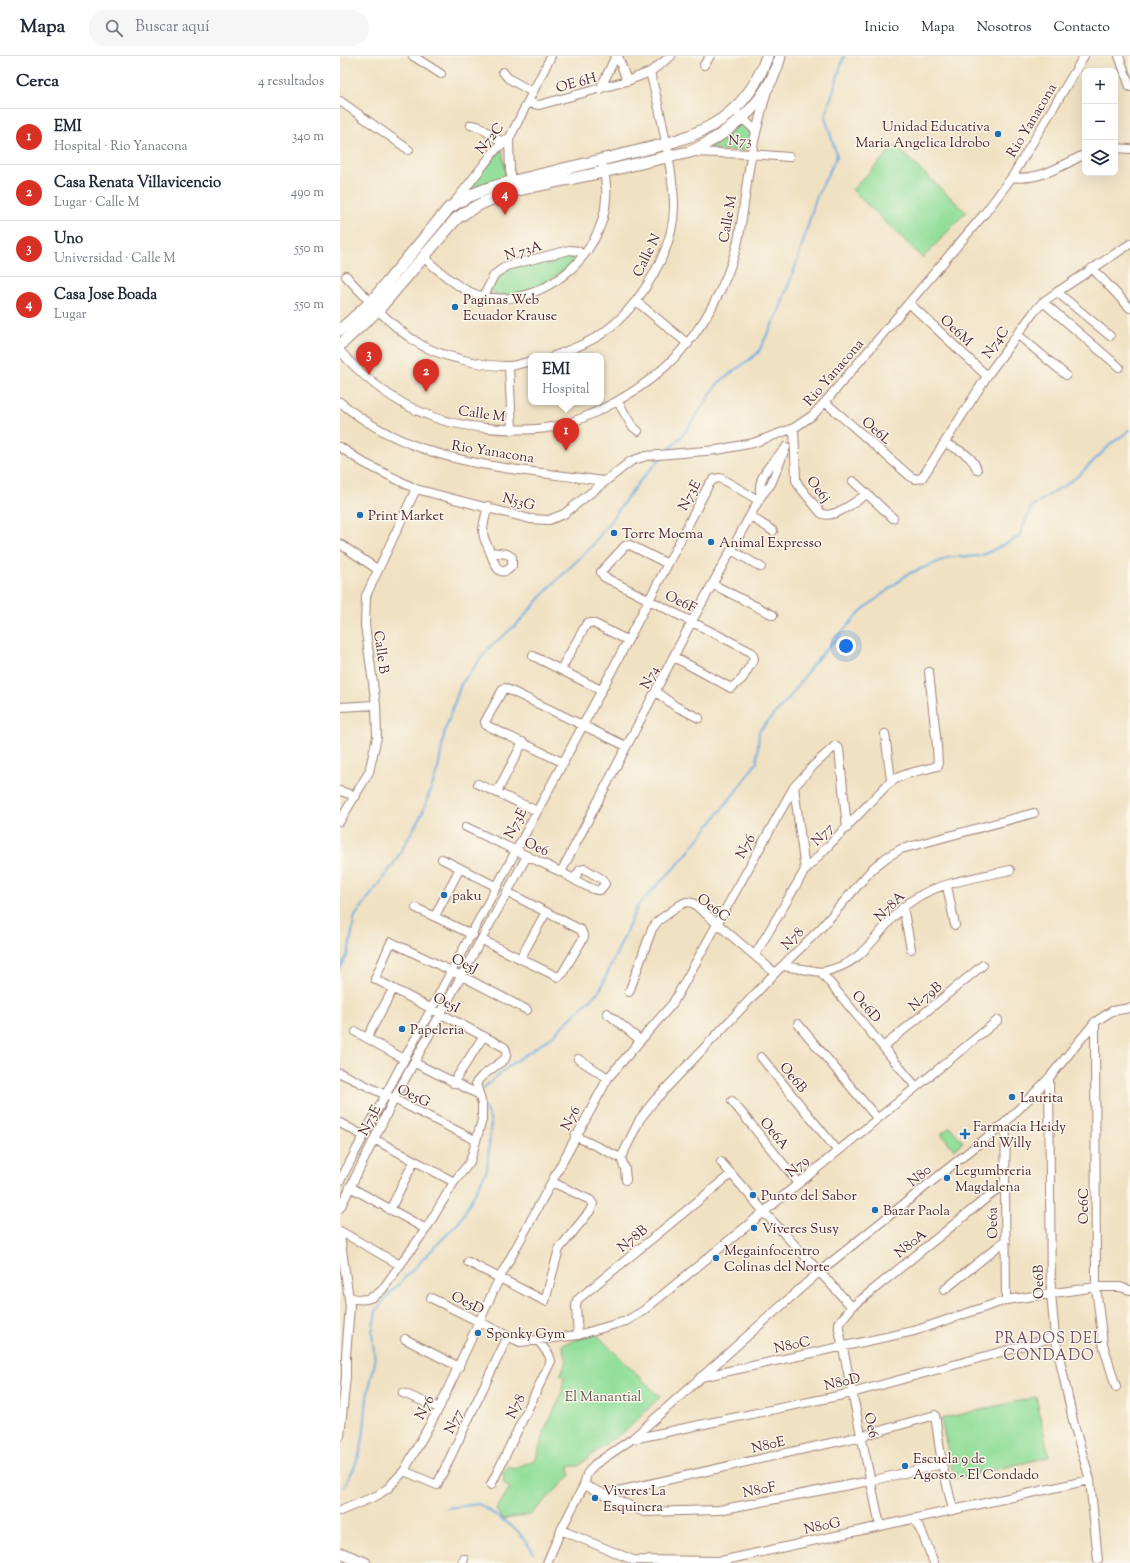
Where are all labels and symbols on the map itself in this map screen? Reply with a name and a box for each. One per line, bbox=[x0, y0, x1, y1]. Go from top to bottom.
street label: OE 6H bbox=[554, 69, 599, 99]
street label: Rio Yanacona bbox=[1003, 80, 1063, 162]
place label: Unidad Educativa Maria Angelica Idrobo bbox=[855, 118, 991, 154]
street label: N72C bbox=[472, 119, 510, 159]
marker: Unidad Educativa Maria Angelica Idrobo bbox=[993, 129, 1003, 139]
street label: N73 bbox=[728, 132, 752, 152]
pin: 4 bbox=[492, 182, 518, 215]
street label: Calle M bbox=[715, 194, 743, 245]
street label: Calle N bbox=[629, 231, 667, 281]
street label: N 73A bbox=[502, 237, 545, 267]
place label: Paginas Web Ecuador Krause bbox=[463, 291, 557, 327]
marker: Paginas Web Ecuador Krause bbox=[450, 302, 460, 312]
street label: Oe6M bbox=[935, 311, 977, 352]
street label: N74C bbox=[978, 323, 1015, 363]
street label: Rio Yanacona bbox=[800, 335, 870, 411]
pin: 3 bbox=[356, 342, 382, 375]
pin: 2 bbox=[413, 359, 439, 392]
street label: Calle M bbox=[457, 402, 507, 428]
street label: Oe6L bbox=[856, 413, 895, 451]
pin: 1 bbox=[553, 418, 579, 451]
street label: Rio Yanacona bbox=[450, 437, 536, 469]
street label: Oe6j bbox=[801, 473, 834, 508]
street label: N73E bbox=[674, 477, 707, 515]
street label: N53G bbox=[500, 489, 537, 517]
place label: Print Market bbox=[368, 507, 444, 527]
marker: Print Market bbox=[355, 510, 365, 520]
place label: Torre Moema bbox=[622, 525, 704, 545]
marker: Torre Moema bbox=[609, 528, 619, 538]
place label: Animal Expresso bbox=[719, 534, 822, 554]
marker: Animal Expresso bbox=[706, 537, 716, 547]
street label: Oe6F bbox=[661, 587, 700, 619]
street label: Calle B bbox=[367, 629, 393, 675]
your location bbox=[836, 636, 856, 656]
street label: N74 bbox=[636, 663, 665, 693]
street label: N73E bbox=[500, 805, 533, 843]
street label: N77 bbox=[807, 819, 839, 851]
street label: N76 bbox=[732, 831, 762, 863]
street label: Oe6 bbox=[520, 833, 552, 862]
place label: paku bbox=[452, 887, 482, 907]
street label: N78A bbox=[870, 887, 911, 927]
marker: paku bbox=[439, 890, 449, 900]
street label: Oe6C bbox=[692, 890, 733, 928]
street label: N78 bbox=[777, 923, 809, 955]
street label: Oe5J bbox=[447, 950, 481, 980]
street label: N-79B bbox=[905, 978, 947, 1017]
street label: Oe6D bbox=[846, 987, 885, 1028]
street label: Oe5I bbox=[429, 989, 463, 1019]
place label: Papeleria bbox=[410, 1021, 465, 1041]
marker: Papeleria bbox=[397, 1024, 407, 1034]
street label: Oe6B bbox=[774, 1059, 811, 1098]
street label: Oe5G bbox=[393, 1080, 434, 1114]
place label: Laurita bbox=[1020, 1089, 1064, 1109]
marker: Laurita bbox=[1007, 1092, 1017, 1102]
street label: N73E bbox=[355, 1102, 387, 1140]
street label: N76 bbox=[557, 1103, 587, 1135]
street label: Oe6A bbox=[754, 1114, 793, 1155]
place label: Farmacia Heidy and Willy bbox=[973, 1118, 1066, 1154]
marker: Farmacia Heidy and Willy bbox=[960, 1129, 970, 1139]
street label: N79 bbox=[782, 1152, 814, 1183]
street label: N80 bbox=[904, 1161, 936, 1192]
place label: Legumbreria Magdalena bbox=[955, 1162, 1032, 1198]
marker: Legumbreria Magdalena bbox=[942, 1173, 952, 1183]
place label: Punto del Sabor bbox=[761, 1187, 857, 1207]
street label: Oe6C bbox=[1075, 1188, 1095, 1224]
marker: Punto del Sabor bbox=[748, 1190, 758, 1200]
place label: Bazar Paola bbox=[883, 1202, 951, 1222]
marker: Bazar Paola bbox=[870, 1205, 880, 1215]
street label: Oe6a bbox=[984, 1206, 1004, 1239]
place label: Víveres Susy bbox=[762, 1220, 839, 1240]
street label: N78B bbox=[614, 1221, 653, 1258]
marker: Víveres Susy bbox=[749, 1223, 759, 1233]
street label: N80A bbox=[891, 1225, 932, 1264]
place label: Megainfocentro Colinas del Norte bbox=[724, 1242, 830, 1278]
marker: Megainfocentro Colinas del Norte bbox=[711, 1253, 721, 1263]
street label: Oe6B bbox=[1030, 1264, 1050, 1299]
street label: Oe5D bbox=[447, 1287, 487, 1320]
place label: Sponky Gym bbox=[486, 1325, 566, 1345]
marker: Sponky Gym bbox=[473, 1328, 483, 1338]
district label: PRADOS DEL CONDADO bbox=[995, 1329, 1103, 1367]
street label: N80C bbox=[772, 1332, 813, 1360]
street label: N80D bbox=[822, 1369, 863, 1397]
park label: El Manantial bbox=[565, 1388, 641, 1408]
street label: N78 bbox=[502, 1391, 531, 1423]
street label: N76 bbox=[411, 1392, 440, 1424]
street label: N77 bbox=[440, 1406, 469, 1437]
street label: Oe6 bbox=[858, 1411, 882, 1440]
street label: N80E bbox=[750, 1432, 788, 1460]
place label: Escuela 9 de Agosto - El Condado bbox=[913, 1450, 1039, 1486]
marker: Escuela 9 de Agosto - El Condado bbox=[900, 1461, 910, 1471]
street label: N80F bbox=[741, 1478, 778, 1504]
place label: Viveres La Esquinera bbox=[603, 1482, 667, 1518]
marker: Viveres La Esquinera bbox=[590, 1493, 600, 1503]
street label: N80G bbox=[802, 1513, 843, 1541]

